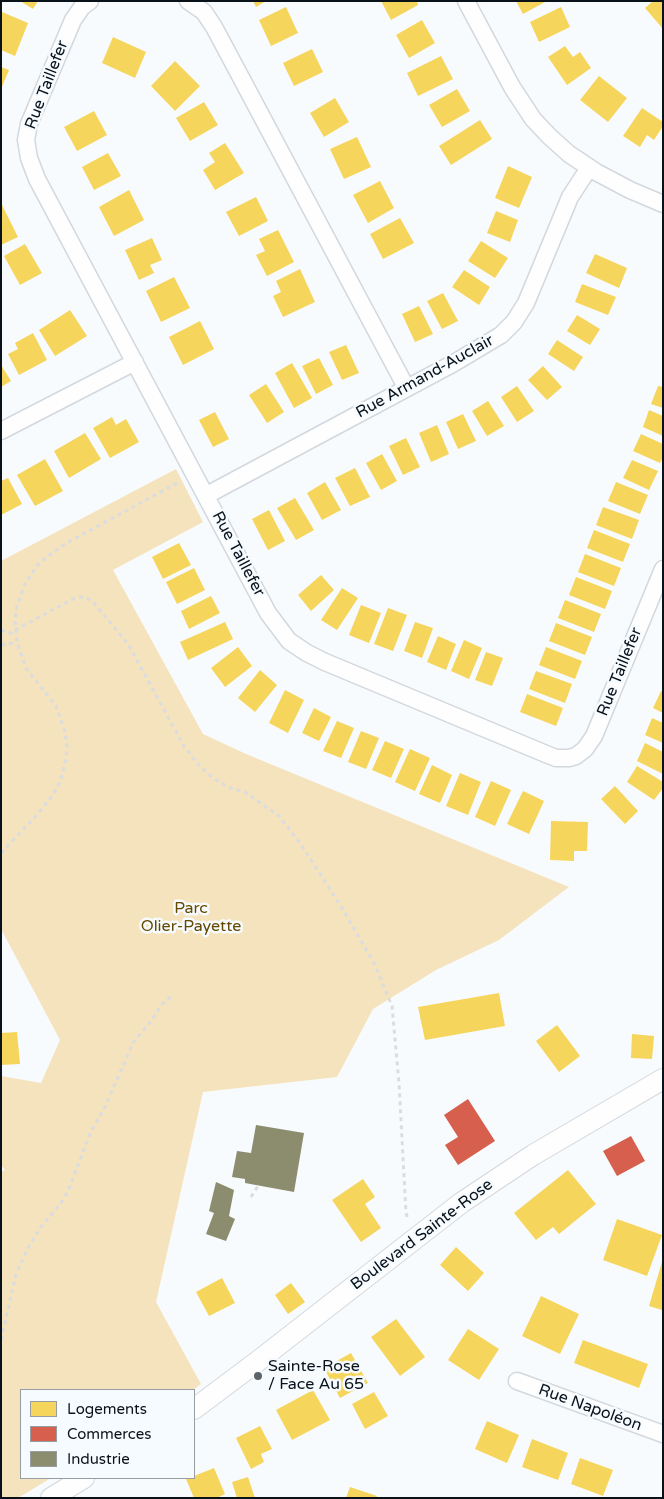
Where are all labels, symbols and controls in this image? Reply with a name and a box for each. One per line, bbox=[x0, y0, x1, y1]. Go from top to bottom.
street label: Rue Taillefer bbox=[21, 38, 73, 132]
street label: Rue Armand-Auclair bbox=[353, 331, 497, 423]
street label: Rue Taillefer bbox=[208, 508, 268, 600]
street label: Rue Taillefer bbox=[594, 625, 646, 719]
park label: Parc Olier-Payette bbox=[141, 899, 241, 937]
street label: Boulevard Sainte-Rose bbox=[347, 1175, 497, 1295]
place label: Sainte-Rose / Face Au 65 bbox=[268, 1357, 364, 1395]
marker: Sainte-Rose / Face Au 65 bbox=[252, 1370, 264, 1382]
street label: Rue Napoléon bbox=[536, 1380, 644, 1436]
legend bbox=[20, 1389, 195, 1479]
text: Logements bbox=[67, 1400, 147, 1418]
text: Commerces bbox=[67, 1425, 151, 1443]
text: Industrie bbox=[67, 1450, 130, 1468]

